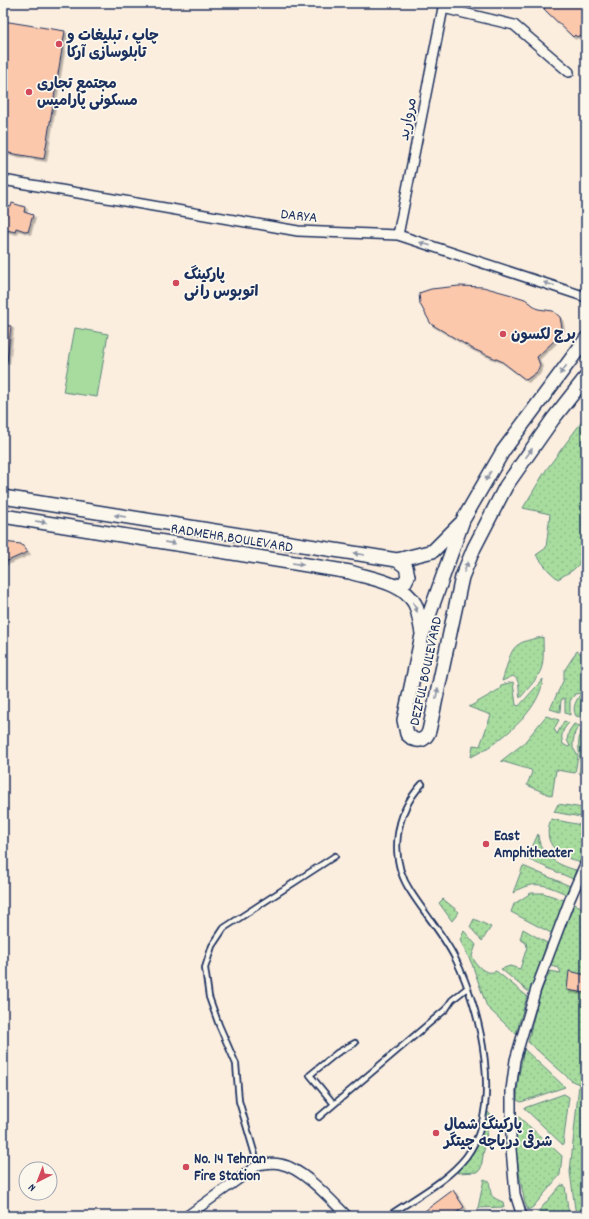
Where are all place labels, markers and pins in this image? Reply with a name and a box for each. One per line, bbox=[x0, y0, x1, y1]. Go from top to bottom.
place label: چاپ ، تبلیغات و تابلوسازی آرکا bbox=[66, 26, 159, 65]
marker: چاپ ، تبلیغات و تابلوسازی آرکا bbox=[54, 39, 64, 49]
place label: مجتمع تجاری مسکونی پارامیس bbox=[37, 74, 138, 113]
marker: مجتمع تجاری مسکونی پارامیس bbox=[24, 87, 34, 97]
place label: پارکینگ اتوبوس رانی bbox=[184, 265, 258, 304]
marker: پارکینگ اتوبوس رانی bbox=[171, 278, 181, 288]
place label: برج لکسون bbox=[511, 325, 576, 347]
marker: برج لکسون bbox=[498, 329, 508, 339]
place label: East Amphitheater bbox=[494, 826, 573, 865]
marker: East Amphitheater bbox=[481, 839, 491, 849]
place label: پارکینگ شمال شرقی دریاچه چیتگر bbox=[442, 1115, 552, 1154]
marker: پارکینگ شمال شرقی دریاچه چیتگر bbox=[431, 1128, 441, 1138]
place label: No. 14 Tehran Fire Station bbox=[194, 1149, 266, 1188]
marker: No. 14 Tehran Fire Station bbox=[181, 1162, 191, 1172]

